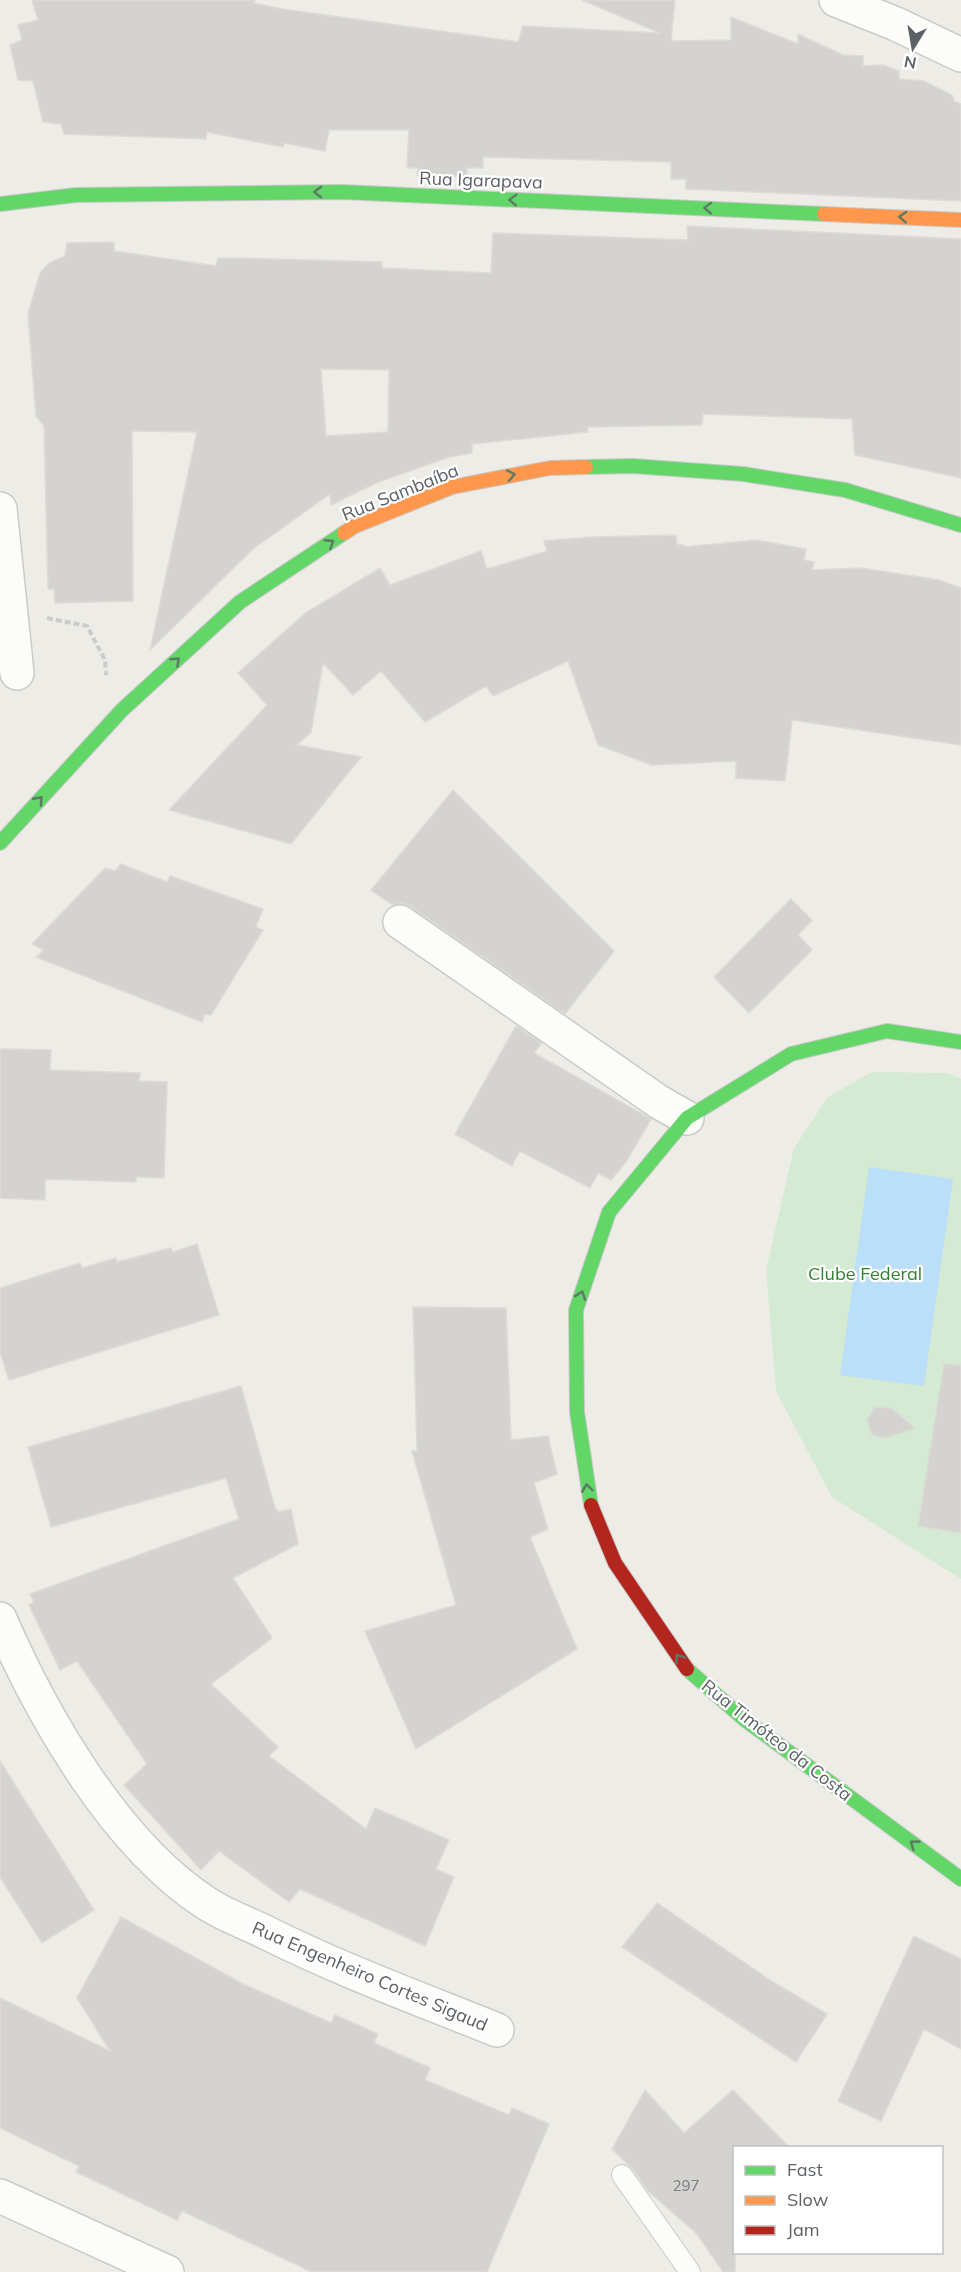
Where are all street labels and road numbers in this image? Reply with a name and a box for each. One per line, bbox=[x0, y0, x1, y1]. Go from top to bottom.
street label: Rua Igarapava bbox=[419, 166, 543, 194]
street label: Rua Sambaíba bbox=[338, 458, 462, 526]
street label: Rua Timóteo da Costa bbox=[697, 1674, 857, 1806]
street label: Rua Engenheiro Cortes Sigaud bbox=[249, 1916, 491, 2036]

